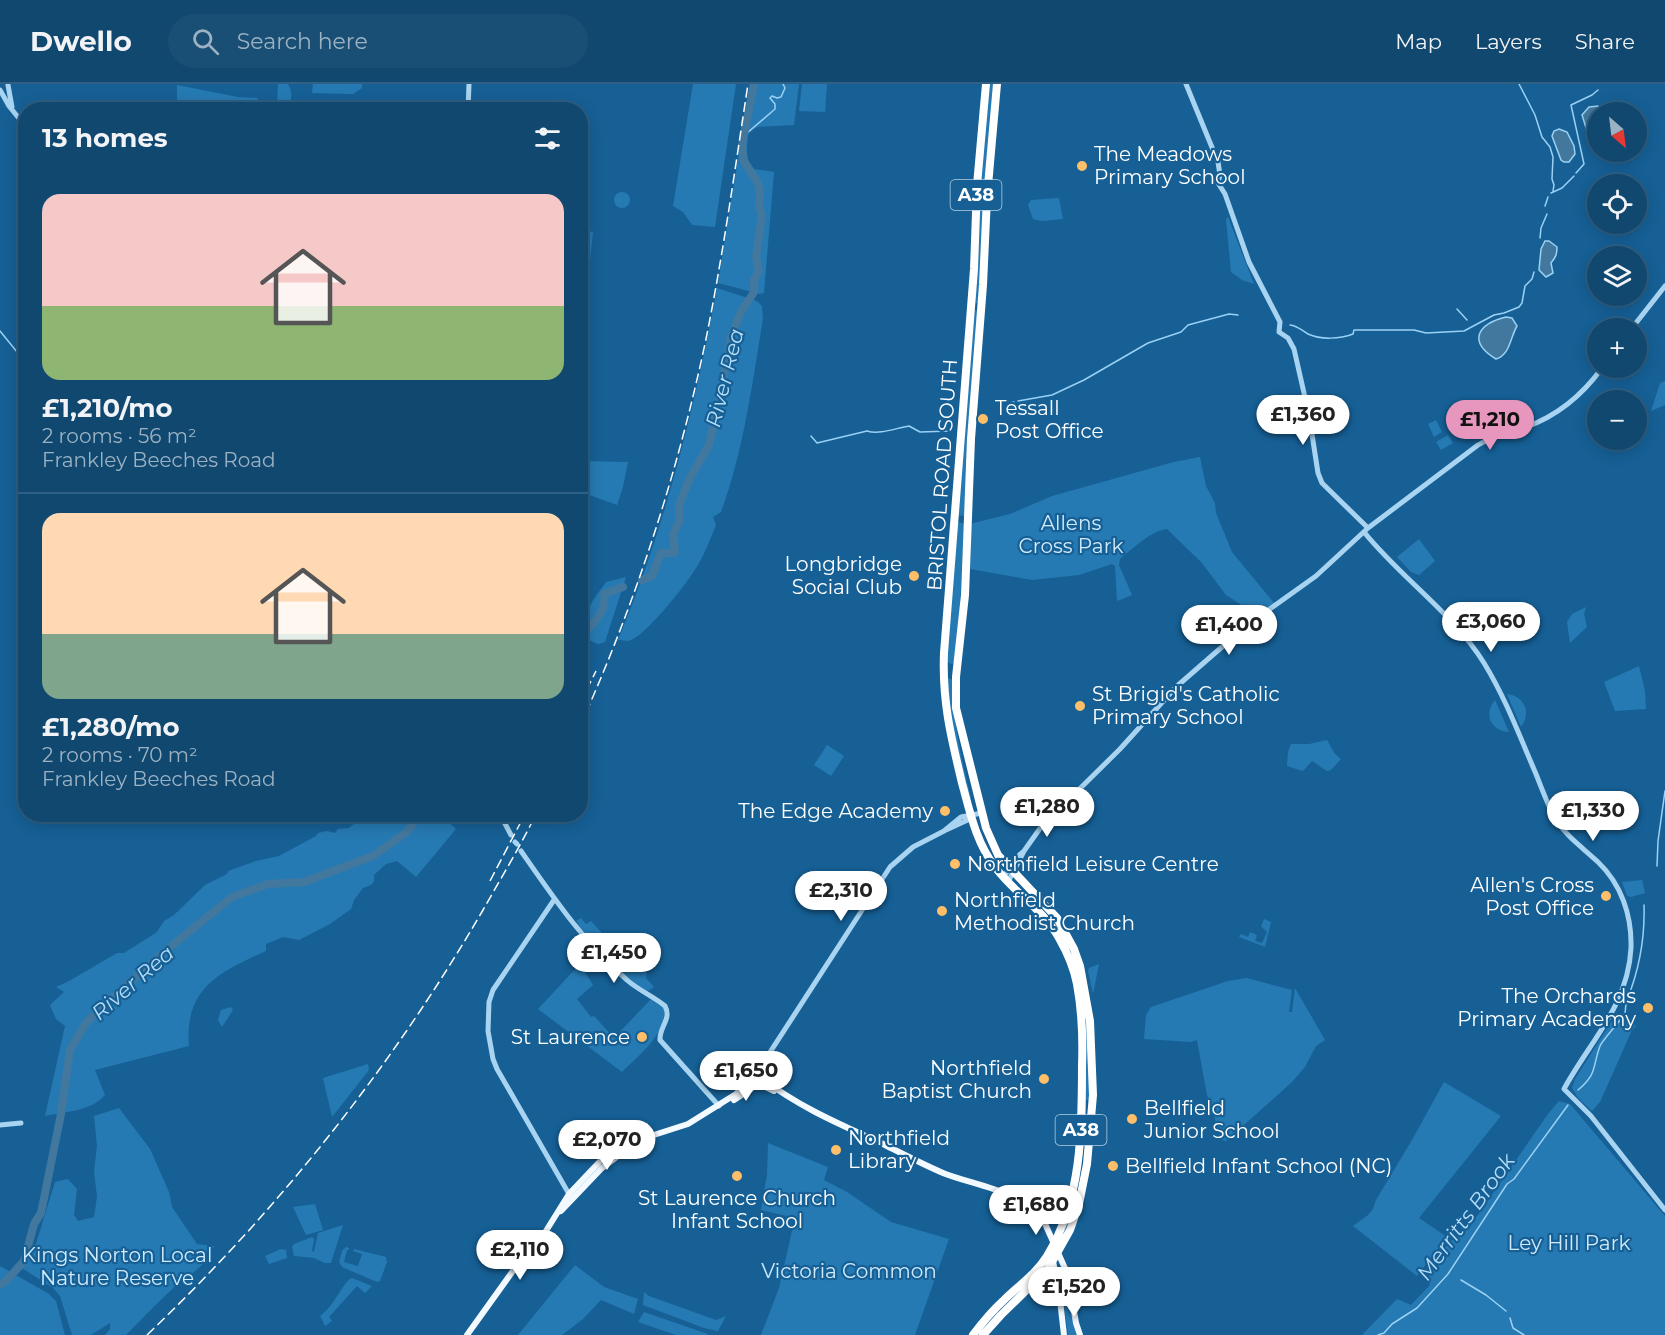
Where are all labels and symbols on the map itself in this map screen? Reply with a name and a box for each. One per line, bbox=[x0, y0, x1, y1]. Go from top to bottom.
north arrow bbox=[1587, 102, 1647, 162]
place label: The Meadows Primary School bbox=[1094, 142, 1246, 189]
marker: The Meadows Primary School bbox=[1075, 159, 1089, 173]
road number: A38 bbox=[950, 180, 1002, 210]
water label: River Rea bbox=[700, 326, 749, 430]
street label: BRISTOL ROAD SOUTH bbox=[922, 358, 962, 592]
pin: £1,360 bbox=[1254, 395, 1352, 446]
place label: Tessall Post Office bbox=[995, 396, 1104, 443]
pin: £1,210 bbox=[1441, 400, 1539, 451]
marker: Tessall Post Office bbox=[976, 412, 990, 426]
park label: Allens Cross Park bbox=[1019, 511, 1124, 558]
place label: Longbridge Social Club bbox=[784, 552, 902, 599]
marker: Longbridge Social Club bbox=[907, 569, 921, 583]
pin: £3,060 bbox=[1442, 602, 1540, 653]
pin: £1,400 bbox=[1180, 605, 1278, 656]
place label: St Brigid's Catholic Primary School bbox=[1092, 682, 1280, 729]
marker: St Brigid's Catholic Primary School bbox=[1073, 699, 1087, 713]
pin: £1,280 bbox=[998, 787, 1096, 838]
pin: £1,330 bbox=[1544, 791, 1642, 842]
place label: The Edge Academy bbox=[738, 799, 933, 823]
marker: The Edge Academy bbox=[938, 804, 952, 818]
place label: Northfield Leisure Centre bbox=[967, 852, 1219, 876]
marker: Northfield Leisure Centre bbox=[948, 857, 962, 871]
pin: £2,310 bbox=[792, 871, 890, 922]
place label: Allen's Cross Post Office bbox=[1470, 873, 1594, 920]
place label: Northfield Methodist Church bbox=[954, 888, 1135, 935]
marker: Allen's Cross Post Office bbox=[1599, 889, 1613, 903]
marker: Northfield Methodist Church bbox=[935, 904, 949, 918]
pin: £1,450 bbox=[565, 933, 663, 984]
water label: River Rea bbox=[86, 940, 179, 1025]
place label: The Orchards Primary Academy bbox=[1457, 984, 1636, 1031]
marker: The Orchards Primary Academy bbox=[1641, 1001, 1655, 1015]
place label: St Laurence bbox=[511, 1025, 630, 1049]
marker: St Laurence bbox=[635, 1030, 649, 1044]
pin: £1,650 bbox=[697, 1051, 795, 1102]
place label: Northfield Baptist Church bbox=[881, 1056, 1032, 1103]
marker: Northfield Baptist Church bbox=[1037, 1072, 1051, 1086]
place label: Bellfield Junior School bbox=[1143, 1096, 1280, 1143]
marker: Bellfield Junior School bbox=[1125, 1112, 1139, 1126]
road number: A38 bbox=[1056, 1115, 1106, 1145]
pin: £2,070 bbox=[558, 1120, 656, 1171]
place label: Northfield Library bbox=[848, 1126, 950, 1173]
marker: Northfield Library bbox=[829, 1143, 843, 1157]
water label: Merritts Brook bbox=[1411, 1147, 1521, 1285]
place label: Bellfield Infant School (NC) bbox=[1125, 1154, 1392, 1178]
marker: Bellfield Infant School (NC) bbox=[1106, 1159, 1120, 1173]
marker: St Laurence Church Infant School bbox=[730, 1169, 744, 1183]
pin: £1,680 bbox=[987, 1185, 1085, 1236]
place label: St Laurence Church Infant School bbox=[638, 1186, 836, 1233]
pin: £2,110 bbox=[471, 1230, 569, 1281]
park label: Ley Hill Park bbox=[1508, 1231, 1631, 1255]
park label: Kings Norton Local Nature Reserve bbox=[22, 1243, 212, 1290]
park label: Victoria Common bbox=[761, 1259, 937, 1283]
pin: £1,520 bbox=[1025, 1267, 1123, 1318]

